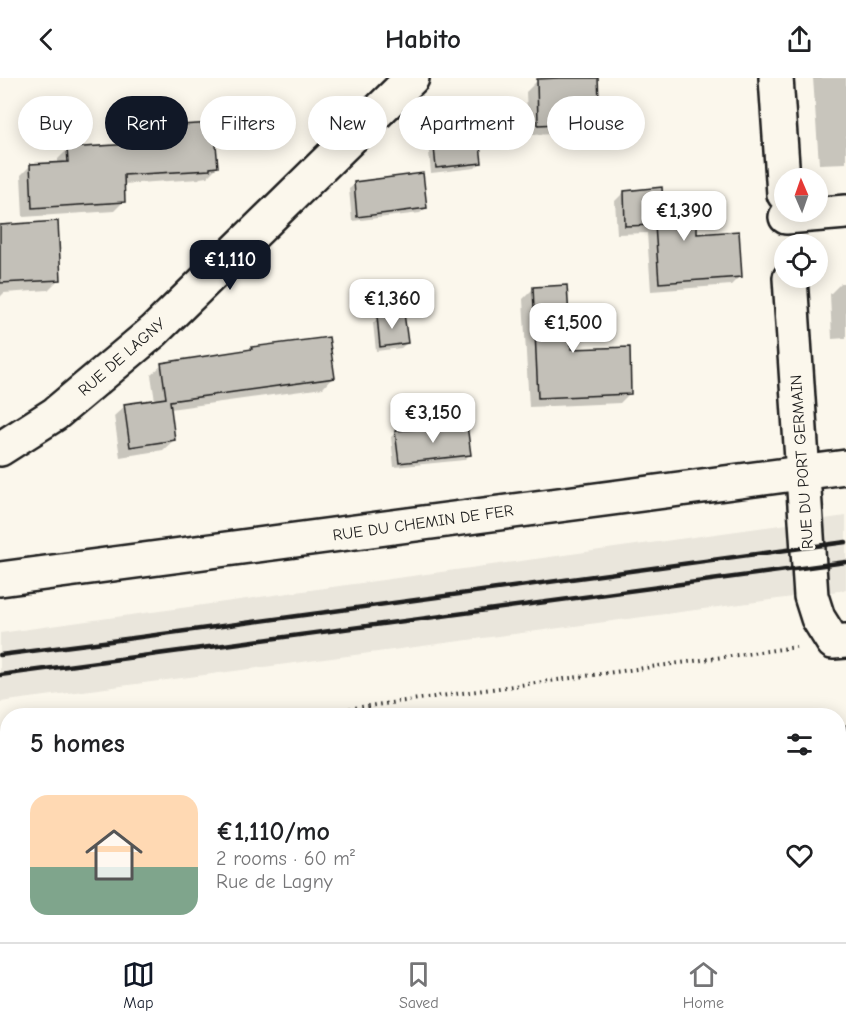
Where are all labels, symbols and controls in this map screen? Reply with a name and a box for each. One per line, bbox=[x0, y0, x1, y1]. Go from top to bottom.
icon: back bbox=[30, 23, 63, 56]
icon: share bbox=[783, 23, 816, 56]
text: Habito bbox=[385, 24, 461, 55]
chip: Buy bbox=[18, 96, 93, 150]
chip: Rent bbox=[105, 96, 188, 150]
chip: Filters bbox=[200, 96, 296, 150]
chip: New bbox=[308, 96, 387, 150]
chip: Apartment bbox=[399, 96, 535, 150]
chip: House bbox=[547, 96, 645, 150]
north arrow bbox=[774, 168, 828, 222]
map controls bbox=[774, 168, 828, 288]
pin: €1,390 bbox=[635, 191, 733, 242]
text: €1,390 bbox=[655, 199, 713, 222]
button: locate bbox=[774, 234, 828, 288]
pin: €1,110 bbox=[181, 240, 279, 291]
text: €1,110 bbox=[204, 248, 256, 271]
pin: €1,360 bbox=[343, 279, 441, 330]
text: €1,360 bbox=[363, 287, 421, 310]
pin: €1,500 bbox=[524, 303, 622, 354]
text: €1,500 bbox=[544, 311, 602, 334]
street label: RUE DE LAGNY bbox=[75, 314, 170, 400]
street label: RUE DU PORT GERMAIN bbox=[787, 374, 817, 550]
pin: €3,150 bbox=[384, 393, 482, 444]
text: €3,150 bbox=[404, 401, 462, 424]
street label: RUE DU CHEMIN DE FER bbox=[332, 501, 515, 545]
icon: filters bbox=[783, 728, 816, 761]
text: 5 homes bbox=[30, 729, 125, 759]
text: €1,110/mo bbox=[216, 817, 330, 847]
icon: home bbox=[78, 819, 150, 891]
icon: heart bbox=[783, 839, 816, 872]
text: 2 rooms · 60 m² bbox=[216, 847, 355, 870]
text: Rue de Lagny bbox=[216, 870, 333, 893]
tab: Map bbox=[122, 958, 155, 1012]
tab: Saved bbox=[399, 958, 439, 1012]
tab: Home bbox=[683, 958, 724, 1012]

